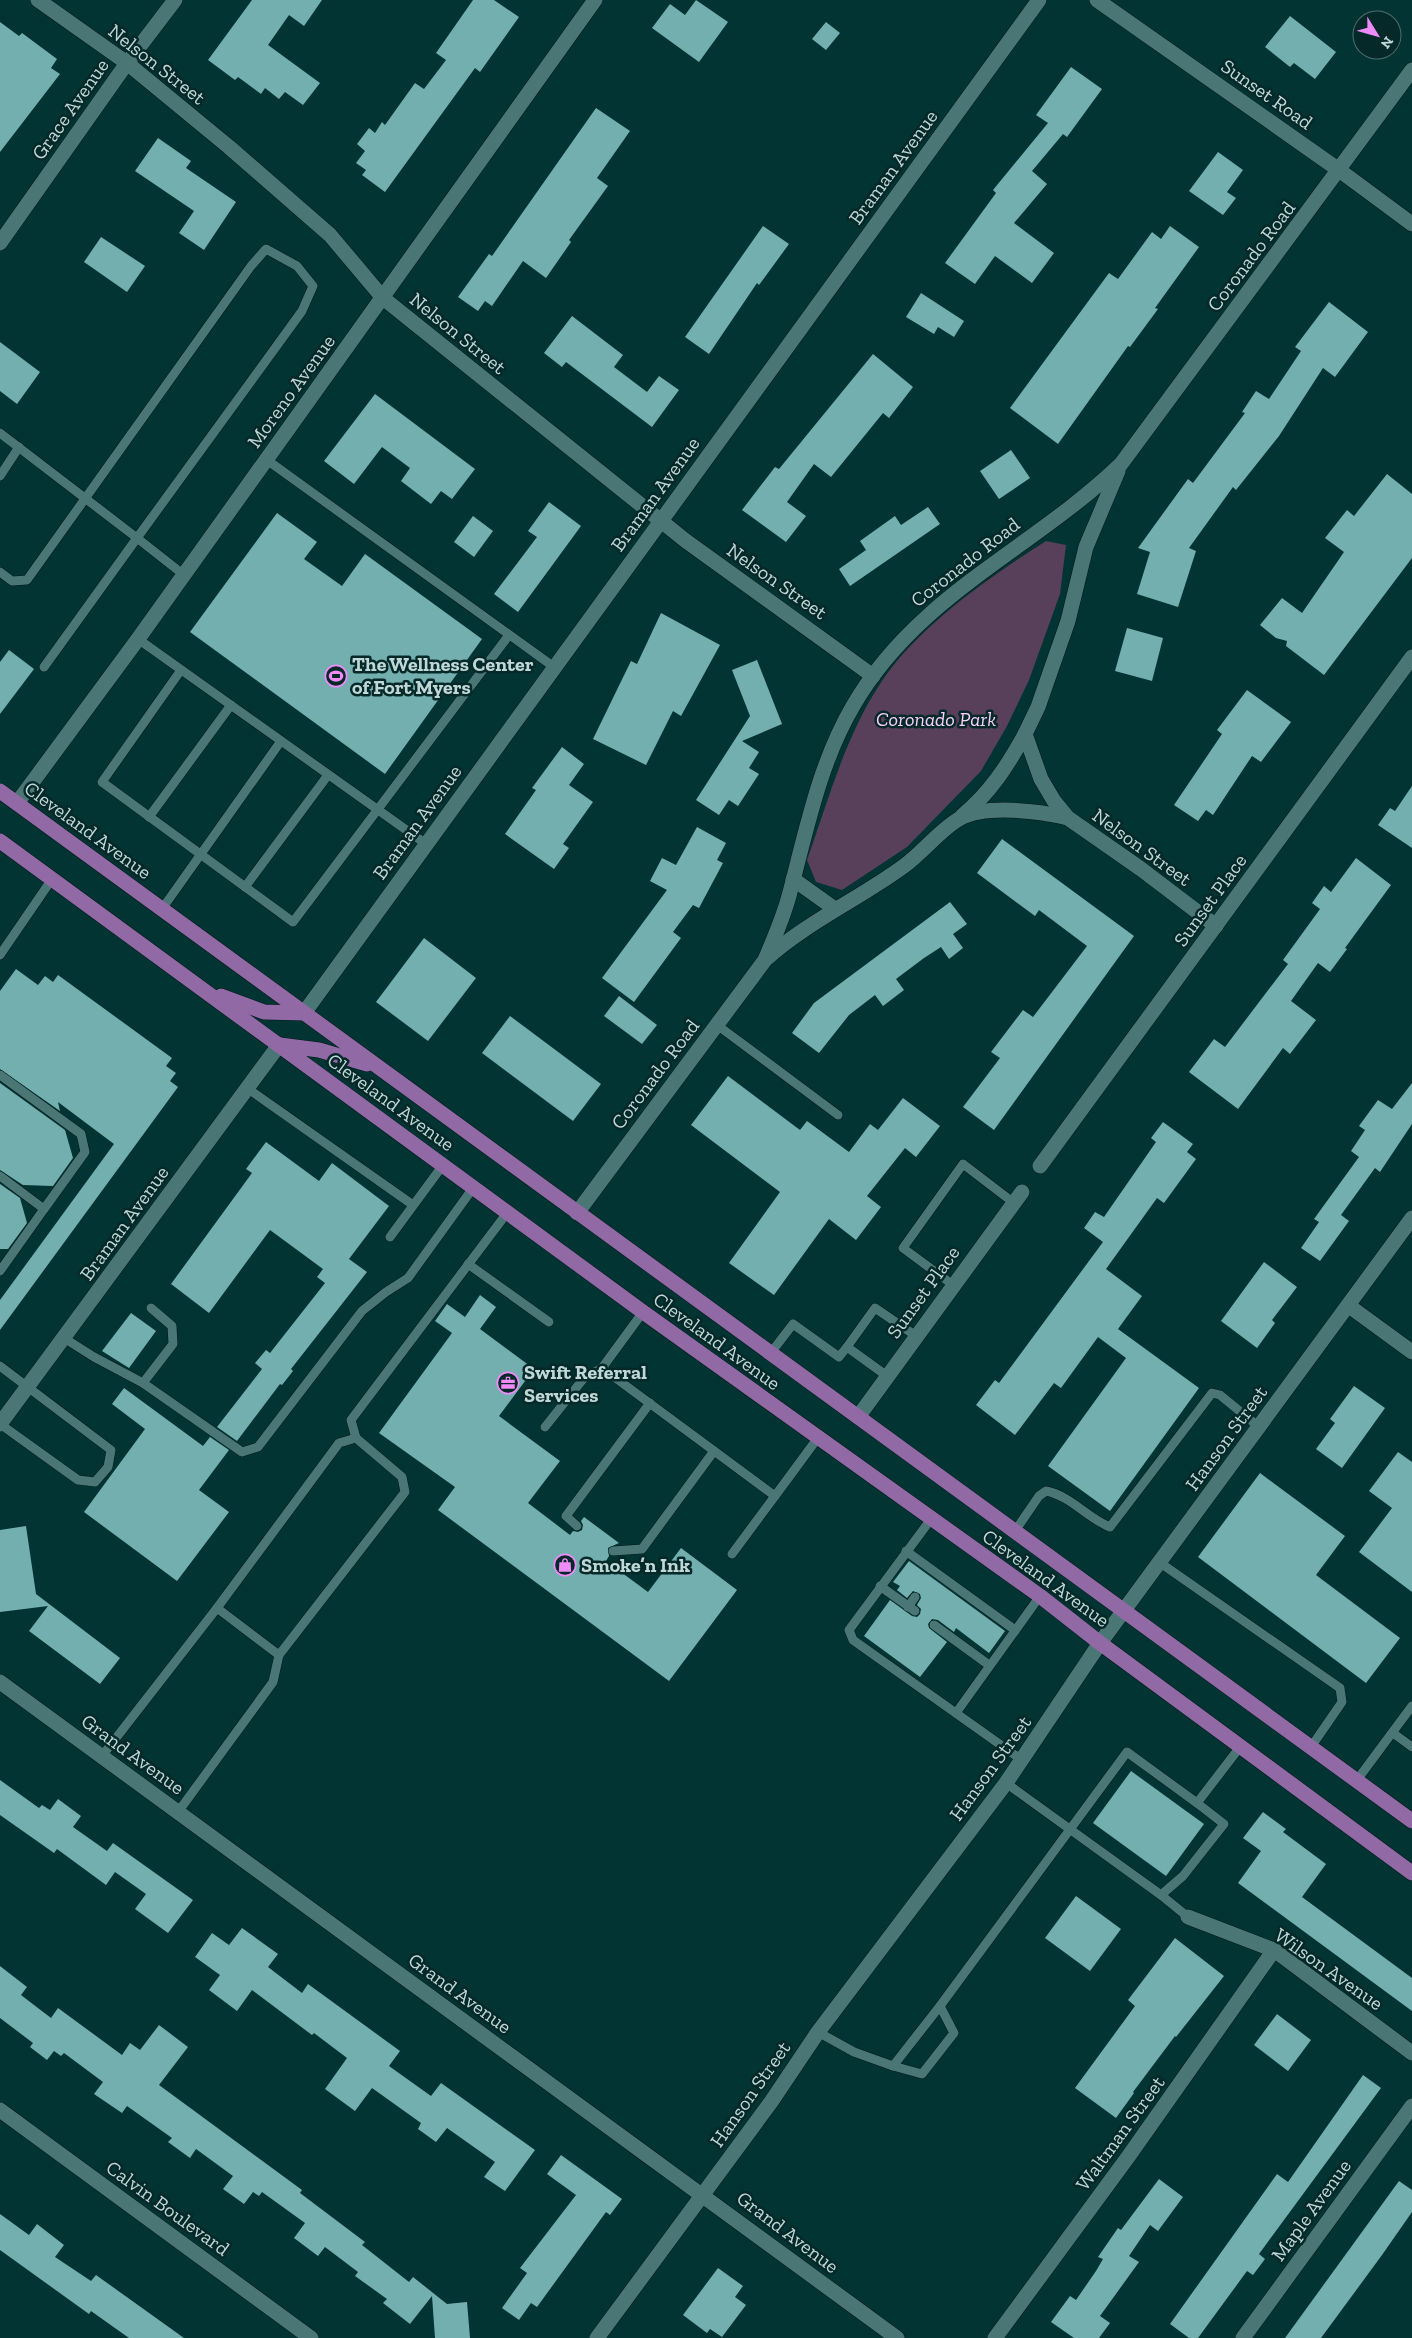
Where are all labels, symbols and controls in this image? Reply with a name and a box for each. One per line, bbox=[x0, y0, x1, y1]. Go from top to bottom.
north arrow bbox=[1352, 10, 1402, 60]
street label: Nelson Street bbox=[104, 19, 211, 110]
text: N bbox=[1377, 33, 1397, 52]
street label: Grace Avenue bbox=[26, 54, 114, 164]
street label: Sunset Road bbox=[1217, 54, 1317, 134]
street label: Braman Avenue bbox=[843, 105, 943, 229]
street label: Coronado Road bbox=[1202, 196, 1300, 316]
street label: Nelson Street bbox=[405, 287, 511, 379]
street label: Moreno Avenue bbox=[242, 330, 340, 452]
street label: Braman Avenue bbox=[605, 432, 705, 556]
street label: Coronado Road bbox=[906, 512, 1024, 612]
street label: Nelson Street bbox=[722, 538, 832, 625]
place label: The Wellness Center of Fort Myers bbox=[352, 652, 534, 699]
sports icon: The Wellness Center of Fort Myers bbox=[324, 664, 348, 688]
park label: Coronado Park bbox=[876, 707, 996, 731]
street label: Braman Avenue bbox=[367, 760, 467, 884]
street label: Cleveland Avenue bbox=[20, 776, 156, 884]
street label: Nelson Street bbox=[1088, 803, 1197, 891]
street label: Sunset Place bbox=[1168, 849, 1252, 951]
street label: Coronado Road bbox=[606, 1014, 704, 1134]
street label: Cleveland Avenue bbox=[323, 1048, 459, 1156]
street label: Braman Avenue bbox=[74, 1161, 174, 1285]
street label: Sunset Place bbox=[881, 1241, 965, 1343]
street label: Cleveland Avenue bbox=[649, 1287, 785, 1395]
place label: Swift Referral Services bbox=[524, 1360, 647, 1407]
office icon: Swift Referral Services bbox=[496, 1371, 520, 1395]
street label: Hanson Street bbox=[1180, 1380, 1272, 1495]
street label: Cleveland Avenue bbox=[978, 1524, 1114, 1632]
shop icon: Smoke’n Ink bbox=[553, 1553, 577, 1577]
place label: Smoke’n Ink bbox=[581, 1553, 690, 1577]
street label: Grand Avenue bbox=[77, 1709, 189, 1799]
street label: Hanson Street bbox=[944, 1710, 1036, 1825]
street label: Wilson Avenue bbox=[1270, 1923, 1388, 2015]
street label: Grand Avenue bbox=[404, 1948, 516, 2038]
street label: Hanson Street bbox=[705, 2036, 796, 2152]
street label: Waltman Street bbox=[1070, 2071, 1170, 2195]
street label: Maple Avenue bbox=[1266, 2154, 1356, 2266]
street label: Calvin Boulevard bbox=[102, 2155, 234, 2261]
street label: Grand Avenue bbox=[732, 2186, 844, 2278]

